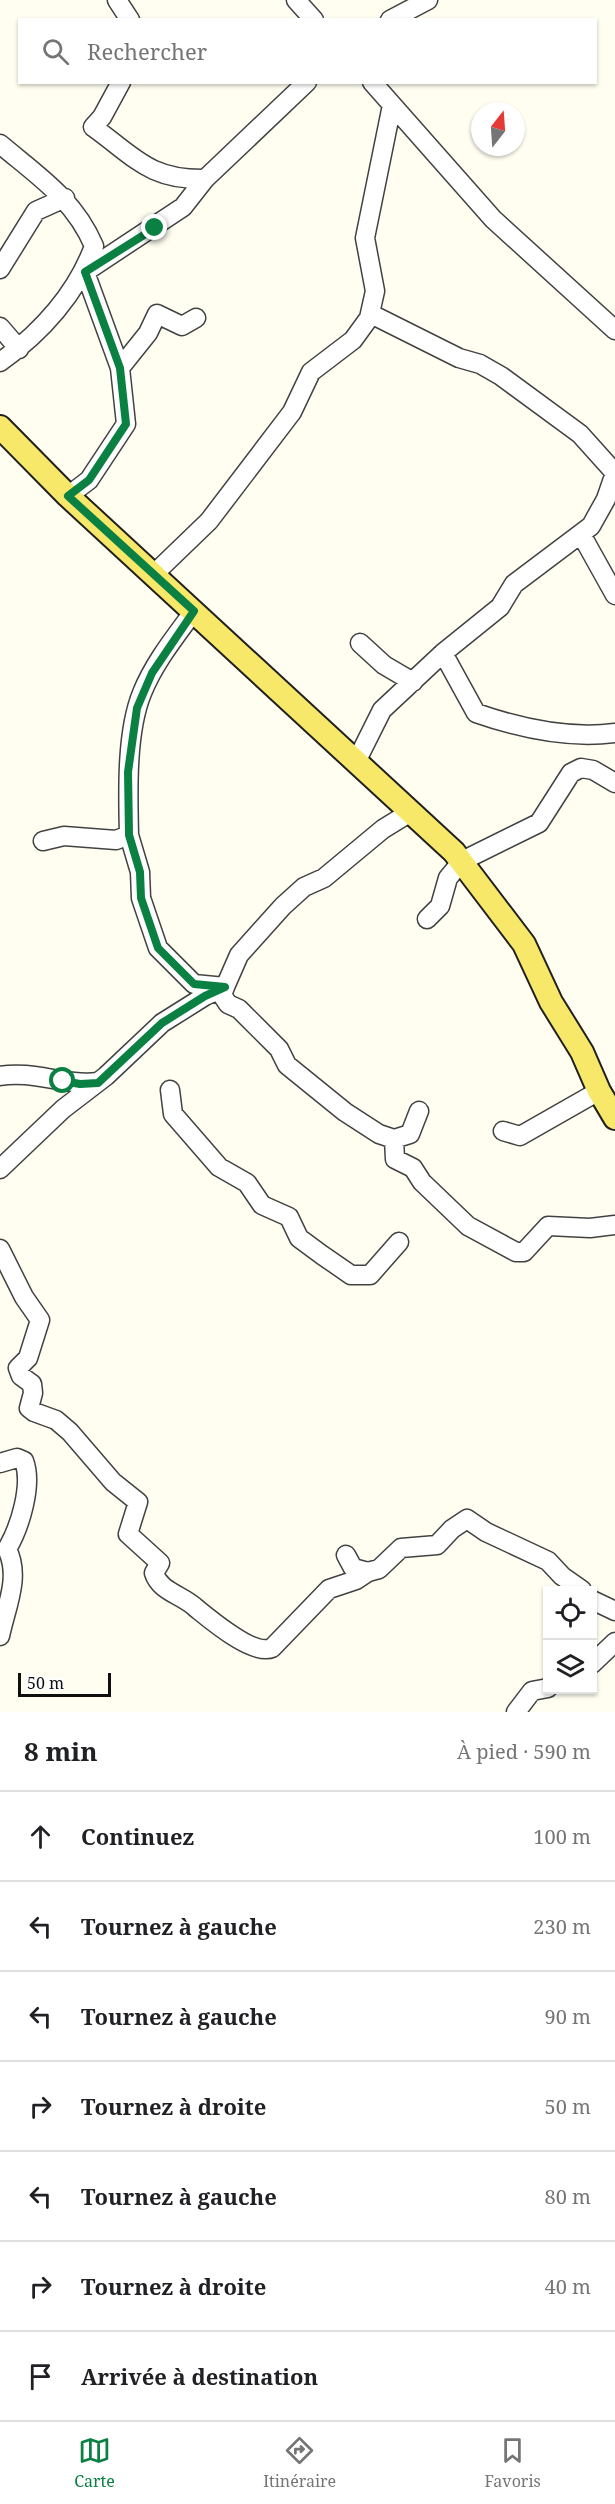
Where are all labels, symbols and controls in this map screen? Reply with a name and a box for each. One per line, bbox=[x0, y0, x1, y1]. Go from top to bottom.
search box bbox=[18, 18, 597, 84]
icon: search bbox=[39, 35, 72, 68]
text: Rechercher bbox=[87, 36, 207, 66]
north arrow bbox=[471, 102, 525, 156]
route end bbox=[141, 214, 167, 240]
route start bbox=[49, 1067, 75, 1093]
map controls bbox=[543, 1586, 597, 1694]
button: locate bbox=[543, 1586, 597, 1640]
button: layers bbox=[543, 1640, 597, 1694]
scale bar bbox=[18, 1670, 111, 1698]
text: 50 m bbox=[27, 1672, 64, 1694]
text: 8 min bbox=[24, 1733, 98, 1769]
text: À pied · 590 m bbox=[457, 1738, 591, 1765]
icon: ahead bbox=[24, 1820, 57, 1853]
text: Continuez bbox=[81, 1821, 194, 1851]
text: 100 m bbox=[533, 1823, 591, 1850]
icon: left bbox=[24, 1910, 57, 1943]
text: Tournez à gauche bbox=[81, 1911, 277, 1941]
text: 230 m bbox=[533, 1913, 591, 1940]
icon: left bbox=[24, 2000, 57, 2033]
text: Tournez à gauche bbox=[81, 2001, 277, 2031]
text: 90 m bbox=[545, 2003, 591, 2030]
icon: right bbox=[24, 2090, 57, 2123]
text: Tournez à droite bbox=[81, 2091, 266, 2121]
text: 50 m bbox=[545, 2093, 591, 2120]
icon: left bbox=[24, 2180, 57, 2213]
text: Tournez à gauche bbox=[81, 2181, 277, 2211]
text: 80 m bbox=[545, 2183, 591, 2210]
icon: right bbox=[24, 2270, 57, 2303]
text: Tournez à droite bbox=[81, 2271, 266, 2301]
text: 40 m bbox=[545, 2273, 591, 2300]
icon: arrive bbox=[24, 2360, 57, 2393]
text: Arrivée à destination bbox=[81, 2361, 318, 2391]
tab: Carte bbox=[74, 2434, 115, 2492]
tab: Itinéraire bbox=[263, 2434, 336, 2492]
tab: Favoris bbox=[485, 2434, 541, 2492]

